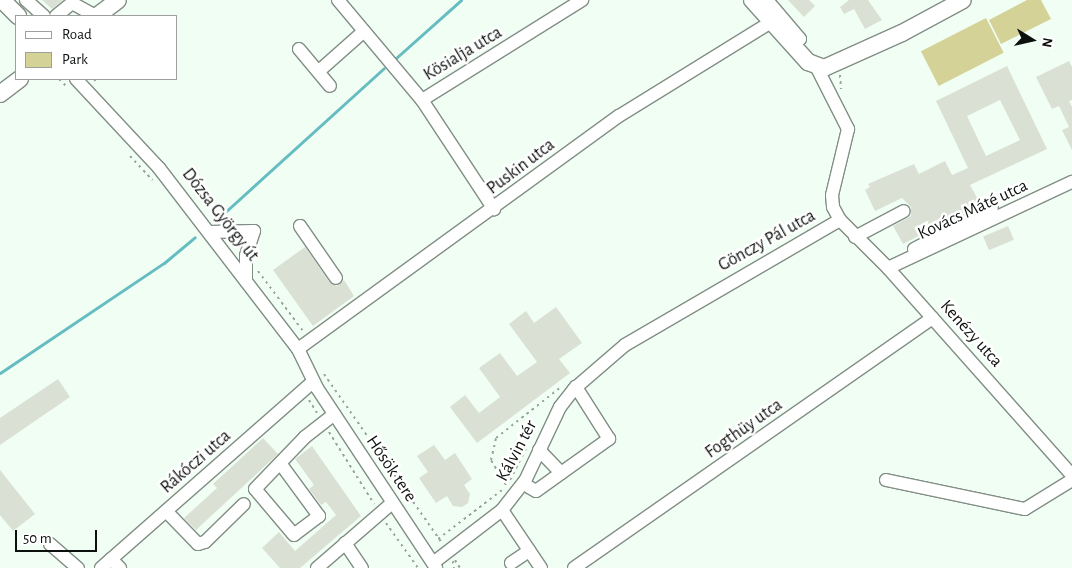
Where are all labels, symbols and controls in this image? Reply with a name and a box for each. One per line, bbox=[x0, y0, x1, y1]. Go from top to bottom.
legend bbox=[15, 15, 178, 80]
north arrow bbox=[1007, 15, 1057, 65]
street label: Kösialja utca bbox=[420, 22, 506, 86]
text: Road bbox=[62, 27, 92, 42]
text: N bbox=[1039, 37, 1055, 49]
text: Park bbox=[62, 52, 88, 67]
street label: Puskin utca bbox=[483, 134, 559, 200]
street label: Dózsa György út bbox=[177, 164, 263, 266]
street label: Kovács Máté utca bbox=[914, 175, 1032, 245]
street label: Gönczy Pál utca bbox=[715, 205, 819, 277]
street label: Kenézy utca bbox=[935, 296, 1007, 372]
street label: Fogthüy utca bbox=[701, 395, 787, 463]
street label: Kálvin tér bbox=[492, 417, 542, 485]
street label: Rákóczi utca bbox=[156, 426, 236, 498]
street label: Hősök tere bbox=[361, 432, 421, 506]
scale bar bbox=[18, 520, 100, 552]
text: 50 m bbox=[23, 531, 52, 546]

